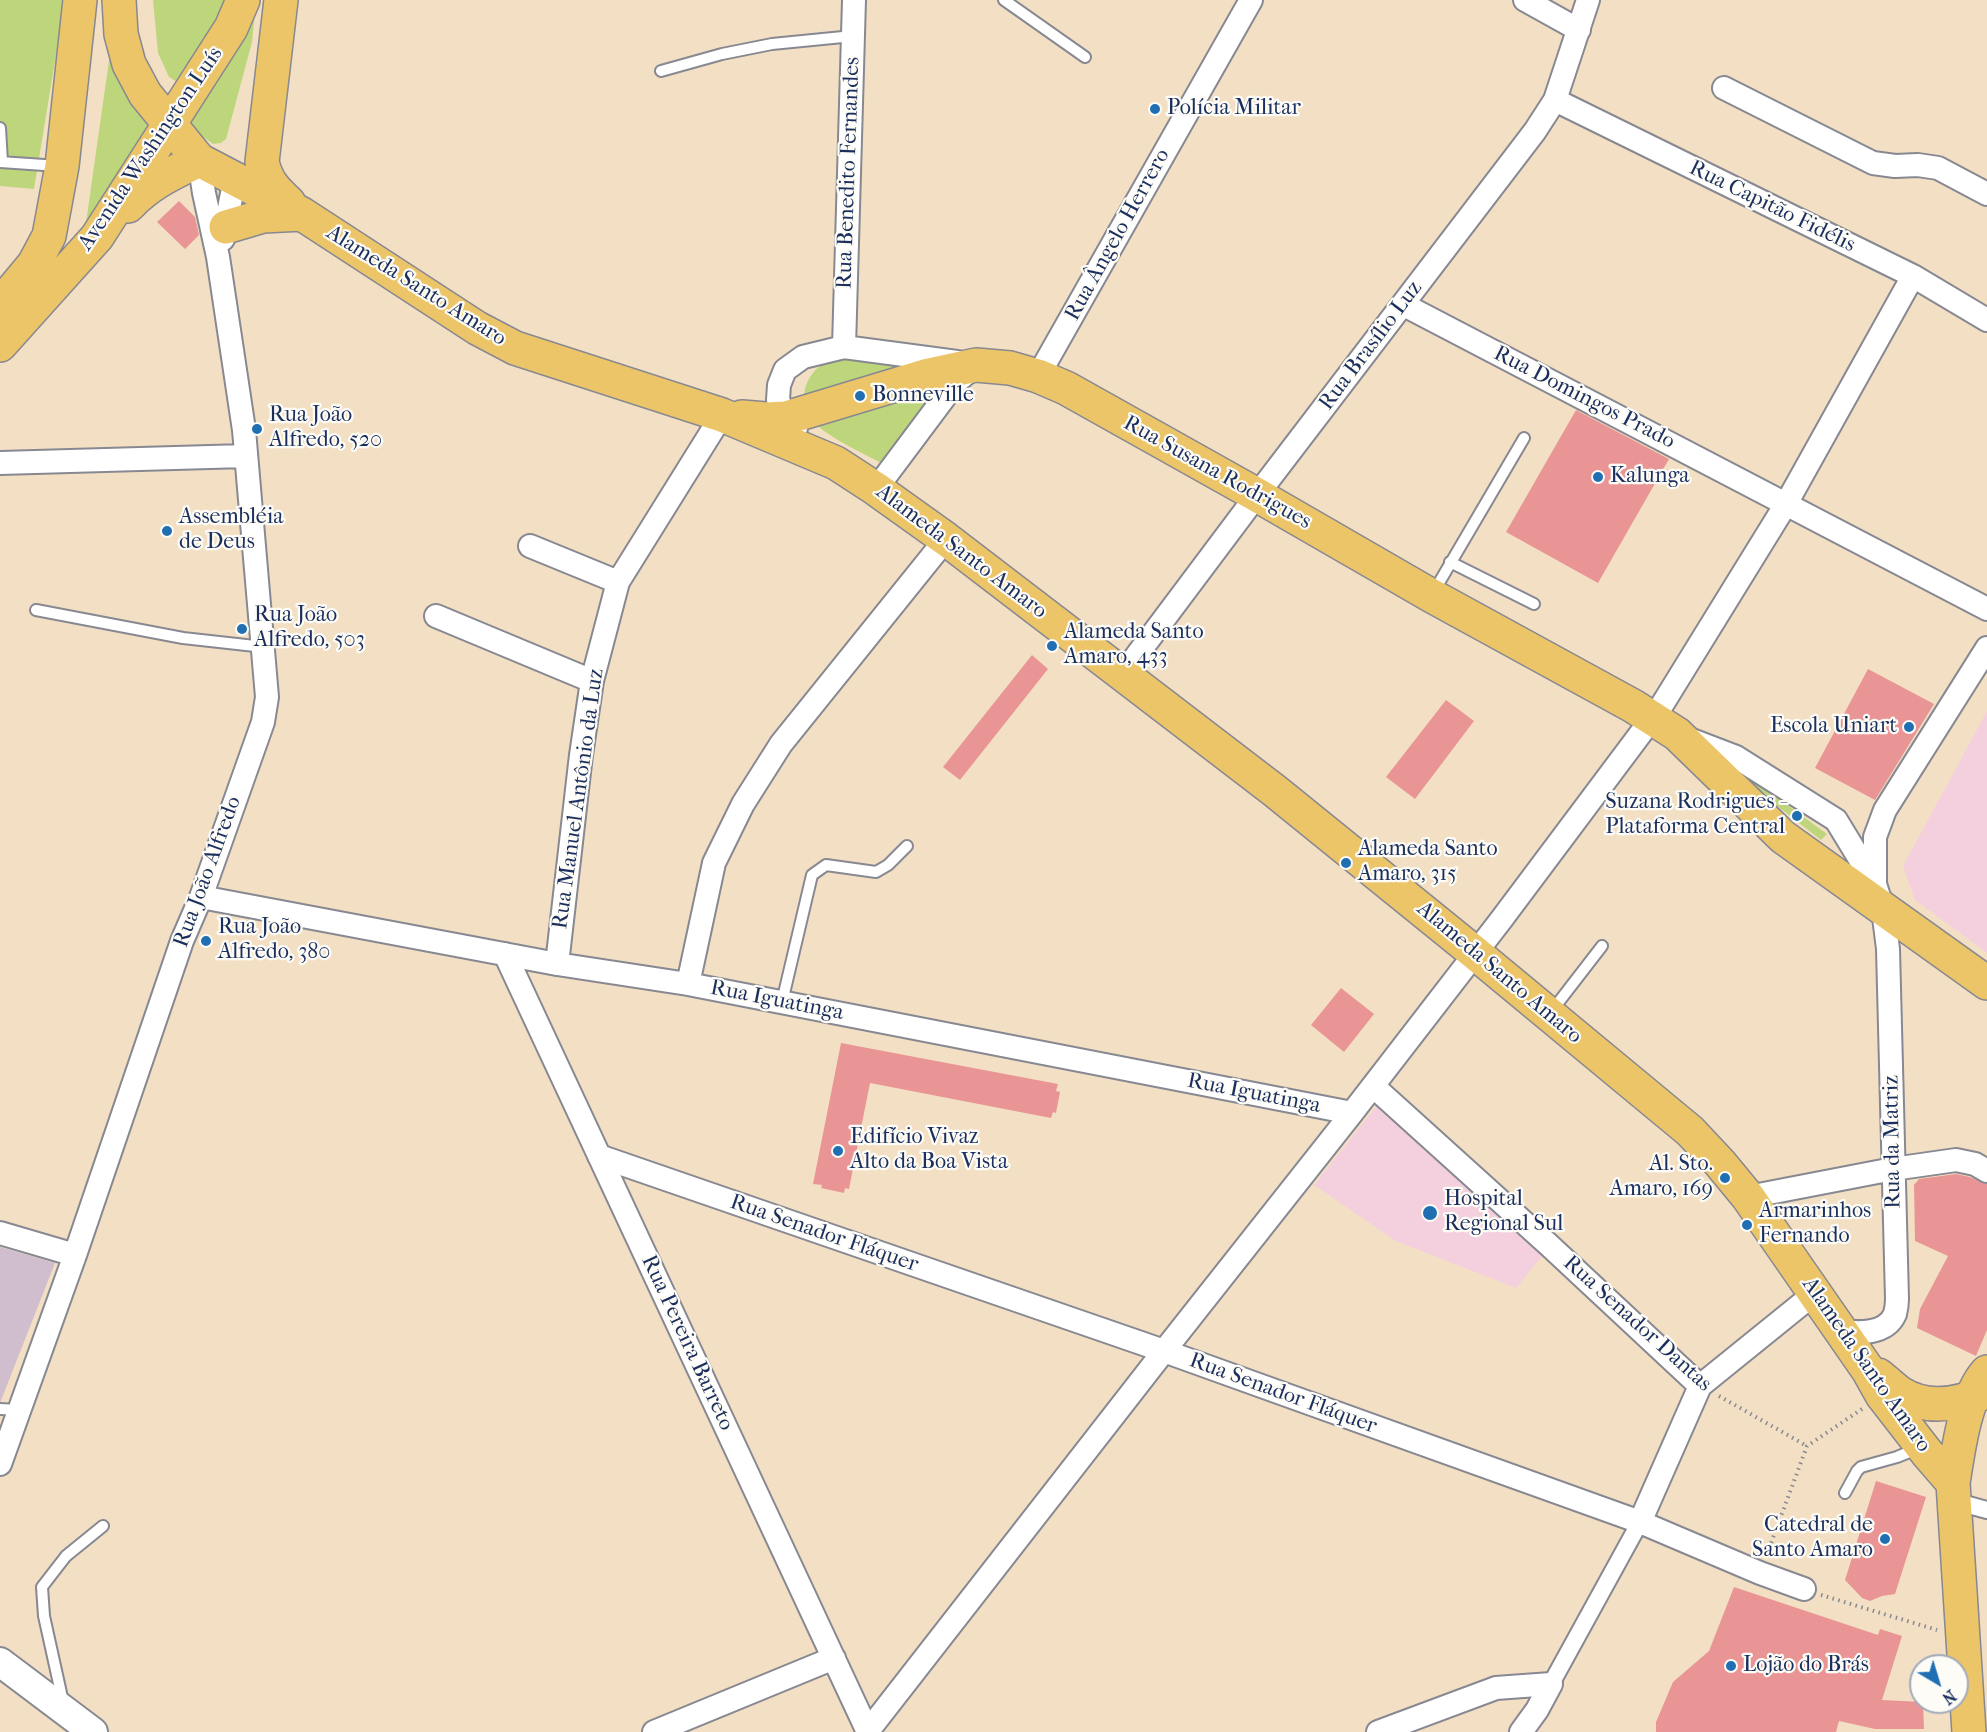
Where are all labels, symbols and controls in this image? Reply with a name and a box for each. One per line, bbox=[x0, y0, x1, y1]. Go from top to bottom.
street label: Avenida Washington Luís bbox=[73, 42, 229, 256]
street label: Rua Benedito Fernandes bbox=[832, 56, 866, 290]
place label: Polícia Militar bbox=[1167, 96, 1301, 122]
marker: Polícia Militar bbox=[1148, 102, 1162, 116]
street label: Rua Ângelo Herrero bbox=[1060, 145, 1176, 325]
street label: Rua Capitão Fidélis bbox=[1685, 155, 1859, 259]
street label: Alameda Santo Amaro bbox=[321, 220, 511, 352]
street label: Rua Brasílio Luz bbox=[1314, 276, 1428, 416]
street label: Rua Domingos Prado bbox=[1489, 341, 1679, 455]
place label: Bonneville bbox=[872, 383, 974, 409]
marker: Bonneville bbox=[853, 389, 867, 403]
place label: Rua João Alfredo, 520 bbox=[269, 403, 382, 454]
street label: Rua Susana Rodrigues bbox=[1118, 410, 1316, 536]
marker: Rua João Alfredo, 520 bbox=[250, 422, 264, 436]
place label: Kalunga bbox=[1610, 464, 1690, 490]
marker: Kalunga bbox=[1591, 470, 1605, 484]
street label: Alameda Santo Amaro bbox=[870, 479, 1052, 625]
place label: Assembléia de Deus bbox=[179, 505, 283, 556]
marker: Assembléia de Deus bbox=[160, 524, 174, 538]
place label: Rua João Alfredo, 503 bbox=[254, 603, 365, 654]
place label: Alameda Santo Amaro, 433 bbox=[1064, 620, 1204, 672]
marker: Rua João Alfredo, 503 bbox=[235, 622, 249, 636]
marker: Alameda Santo Amaro, 433 bbox=[1045, 639, 1059, 653]
street label: Rua Manuel Antônio da Luz bbox=[548, 667, 610, 931]
place label: Escola Uniart bbox=[1770, 714, 1897, 740]
marker: Escola Uniart bbox=[1902, 720, 1916, 734]
place label: Suzana Rodrigues - Plataforma Central bbox=[1605, 790, 1785, 842]
street label: Rua João Alfredo bbox=[168, 793, 248, 951]
marker: Suzana Rodrigues - Plataforma Central bbox=[1790, 809, 1804, 823]
place label: Alameda Santo Amaro, 315 bbox=[1358, 837, 1498, 888]
marker: Alameda Santo Amaro, 315 bbox=[1339, 856, 1353, 870]
street label: Alameda Santo Amaro bbox=[1411, 896, 1587, 1050]
place label: Rua João Alfredo, 380 bbox=[218, 915, 330, 966]
marker: Rua João Alfredo, 380 bbox=[199, 934, 213, 948]
street label: Rua Iguatinga bbox=[708, 975, 846, 1027]
street label: Rua Iguatinga bbox=[1185, 1068, 1323, 1120]
street label: Rua da Matriz bbox=[1879, 1075, 1907, 1209]
place label: Edifício Vivaz Alto da Boa Vista bbox=[850, 1125, 1008, 1176]
marker: Edifício Vivaz Alto da Boa Vista bbox=[831, 1144, 845, 1158]
place label: Al. Sto. Amaro, 169 bbox=[1609, 1152, 1713, 1204]
marker: Al. Sto. Amaro, 169 bbox=[1718, 1171, 1732, 1185]
place label: Hospital Regional Sul bbox=[1444, 1187, 1563, 1238]
street label: Rua Senador Fláquer bbox=[726, 1189, 922, 1279]
place label: Armarinhos Fernando bbox=[1759, 1199, 1871, 1250]
marker: Hospital Regional Sul bbox=[1421, 1204, 1439, 1222]
marker: Armarinhos Fernando bbox=[1740, 1218, 1754, 1232]
street label: Rua Senador Dantas bbox=[1557, 1250, 1717, 1398]
street label: Rua Pereira Barreto bbox=[635, 1251, 739, 1435]
street label: Alameda Santo Amaro bbox=[1796, 1272, 1936, 1458]
street label: Rua Senador Fláquer bbox=[1186, 1348, 1380, 1440]
place label: Catedral de Santo Amaro bbox=[1752, 1513, 1873, 1564]
marker: Catedral de Santo Amaro bbox=[1878, 1532, 1892, 1546]
place label: Lojão do Brás bbox=[1743, 1653, 1869, 1679]
north arrow bbox=[1909, 1654, 1969, 1714]
marker: Lojão do Brás bbox=[1724, 1659, 1738, 1673]
text: N bbox=[1939, 1686, 1960, 1708]

